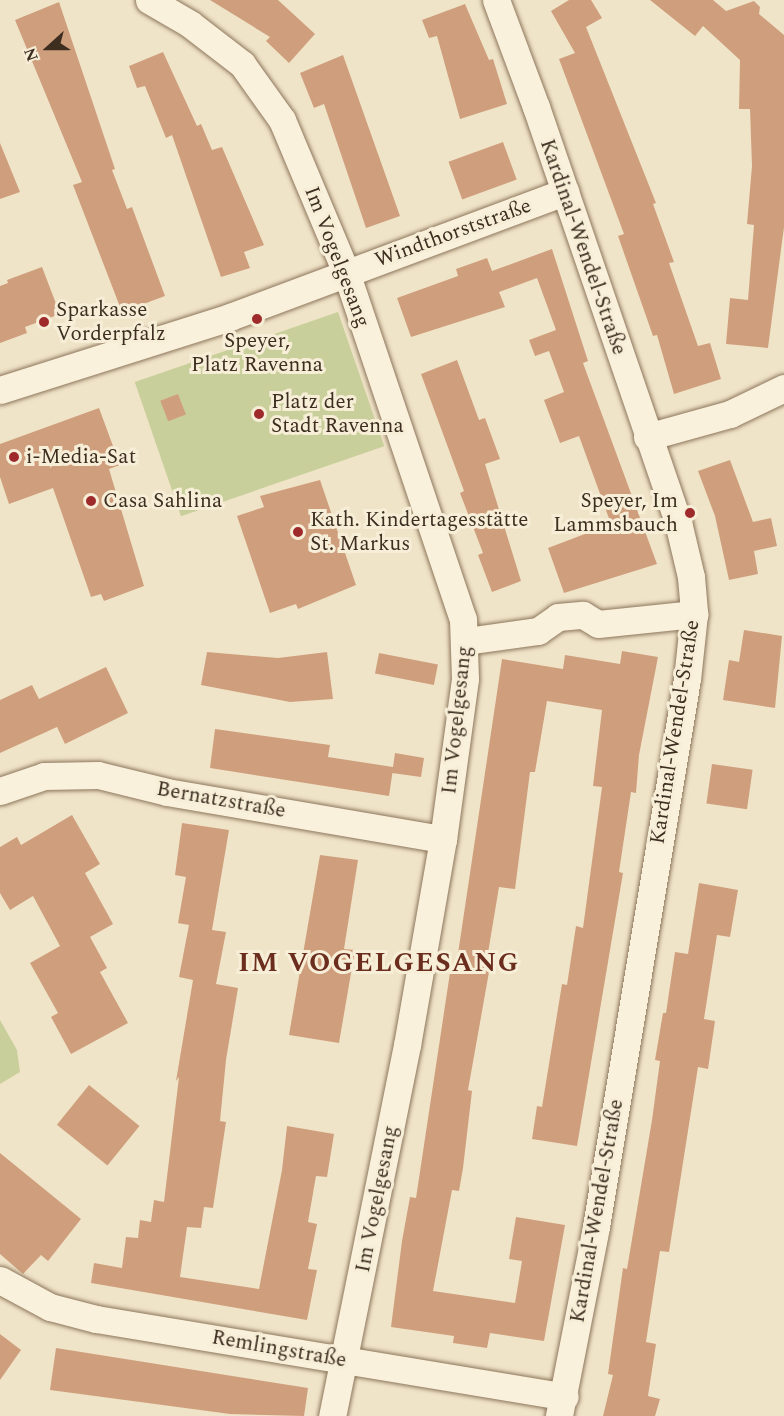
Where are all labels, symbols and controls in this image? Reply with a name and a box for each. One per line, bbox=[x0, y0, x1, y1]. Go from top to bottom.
north arrow bbox=[18, 18, 78, 78]
text: N bbox=[18, 44, 45, 65]
street label: Kardinal-Wendel-Straße bbox=[534, 136, 632, 358]
street label: Im Vogelgesang bbox=[298, 183, 376, 331]
street label: Windthorststraße bbox=[371, 193, 535, 273]
place label: Sparkasse Vorderpfalz bbox=[56, 297, 166, 347]
marker: Speyer, Platz Ravenna bbox=[250, 312, 264, 326]
marker: Sparkasse Vorderpfalz bbox=[37, 315, 51, 329]
place label: Speyer, Platz Ravenna bbox=[191, 328, 323, 378]
place label: Platz der Stadt Ravenna bbox=[271, 389, 404, 439]
marker: Platz der Stadt Ravenna bbox=[252, 407, 266, 421]
place label: i-Media-Sat bbox=[26, 444, 136, 470]
marker: i-Media-Sat bbox=[7, 450, 21, 464]
place label: Casa Sahlina bbox=[103, 488, 222, 514]
place label: Speyer, Im Lammsbauch bbox=[553, 488, 678, 538]
marker: Casa Sahlina bbox=[84, 494, 98, 508]
marker: Speyer, Im Lammsbauch bbox=[683, 506, 697, 520]
place label: Kath. Kindertagesstätte St. Markus bbox=[310, 507, 529, 557]
marker: Kath. Kindertagesstätte St. Markus bbox=[291, 525, 305, 539]
street label: Kardinal-Wendel-Straße bbox=[645, 618, 705, 846]
street label: Im Vogelgesang bbox=[437, 644, 477, 796]
street label: Bernatzstraße bbox=[154, 776, 288, 824]
district label: IM VOGELGESANG bbox=[238, 948, 520, 980]
street label: Kardinal-Wendel-Straße bbox=[565, 1097, 629, 1325]
street label: Im Vogelgesang bbox=[350, 1123, 404, 1275]
street label: Remlingstraße bbox=[210, 1325, 348, 1373]

